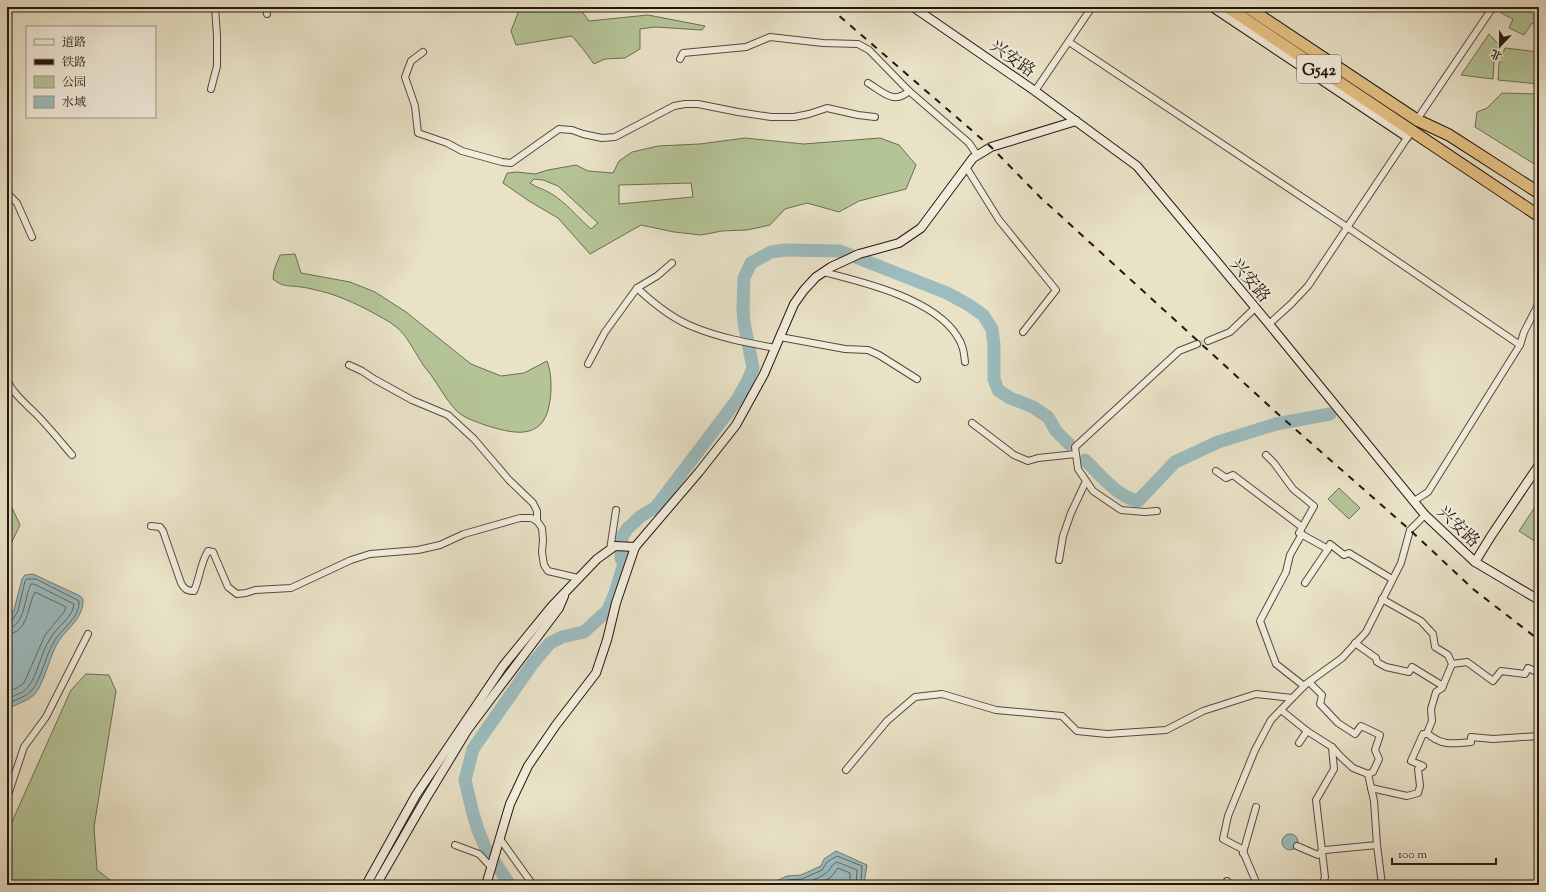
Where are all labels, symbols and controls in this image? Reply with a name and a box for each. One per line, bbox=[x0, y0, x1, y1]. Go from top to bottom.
legend bbox=[26, 26, 156, 118]
north arrow bbox=[1480, 26, 1520, 66]
text: 道路 bbox=[62, 34, 86, 52]
street label: 兴安路 bbox=[984, 35, 1040, 84]
text: 北 bbox=[1489, 45, 1505, 64]
text: 铁路 bbox=[62, 54, 86, 72]
road number: G542 bbox=[1297, 55, 1341, 83]
text: 公园 bbox=[62, 74, 86, 92]
text: 水域 bbox=[62, 94, 86, 112]
street label: 兴安路 bbox=[1224, 254, 1275, 309]
street label: 兴安路 bbox=[1431, 501, 1484, 554]
scale bar bbox=[1392, 840, 1496, 866]
text: 100 m bbox=[1398, 846, 1427, 864]

